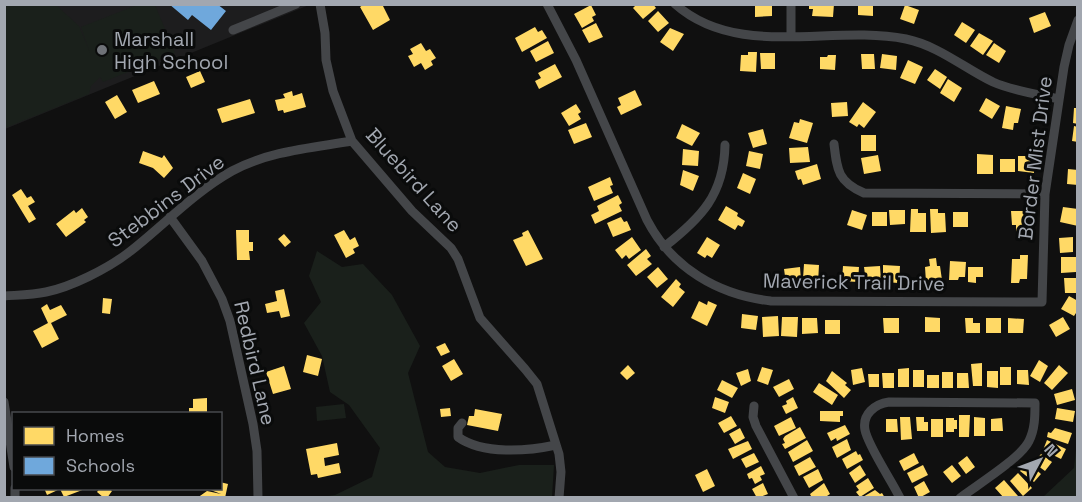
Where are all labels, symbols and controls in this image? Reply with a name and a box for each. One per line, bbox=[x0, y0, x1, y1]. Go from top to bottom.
place label: Marshall High School bbox=[114, 26, 228, 75]
marker: Marshall High School bbox=[95, 43, 109, 57]
street label: Border Mist Drive bbox=[1012, 75, 1058, 241]
street label: Bluebird Lane bbox=[360, 122, 468, 238]
street label: Stebbins Drive bbox=[102, 149, 230, 253]
street label: Maverick Trail Drive bbox=[763, 267, 945, 297]
street label: Redbird Lane bbox=[228, 298, 282, 428]
legend bbox=[12, 412, 222, 490]
text: Homes bbox=[66, 424, 125, 447]
north arrow bbox=[1010, 430, 1070, 490]
text: N bbox=[1039, 440, 1062, 461]
text: Schools bbox=[66, 454, 135, 477]

